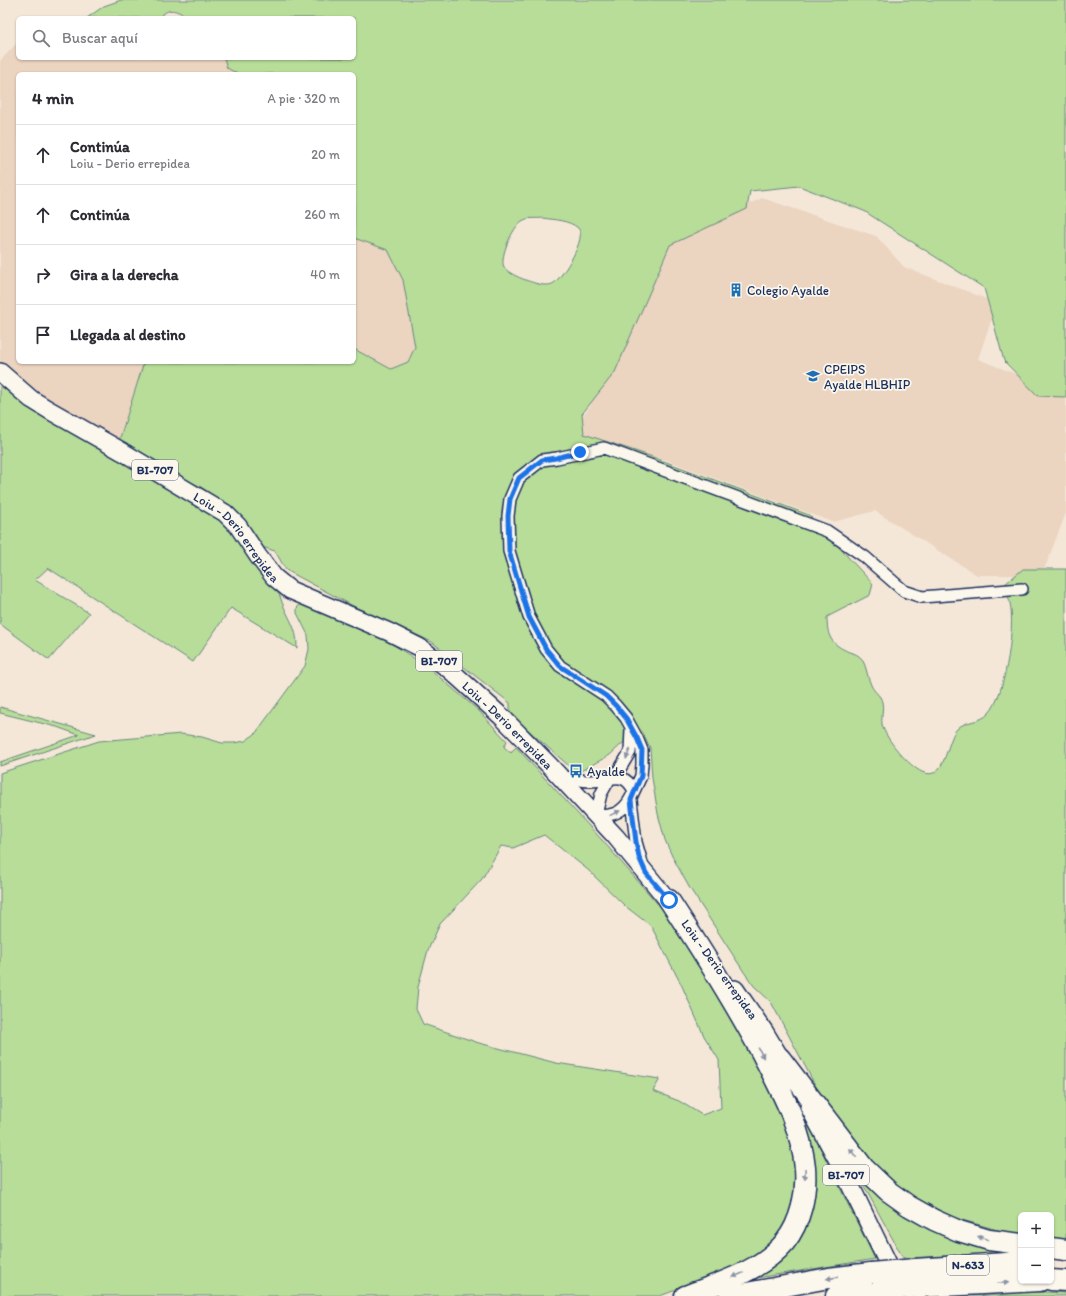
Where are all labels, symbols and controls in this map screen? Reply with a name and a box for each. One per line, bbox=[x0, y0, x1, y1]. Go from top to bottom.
search box bbox=[16, 16, 356, 60]
icon: search bbox=[30, 27, 52, 49]
text: Buscar aquí bbox=[62, 29, 138, 47]
text: 4 min bbox=[32, 88, 74, 108]
text: A pie · 320 m bbox=[268, 91, 340, 106]
text: Continúa bbox=[70, 138, 130, 156]
icon: ahead bbox=[32, 144, 54, 166]
text: 20 m bbox=[311, 147, 340, 162]
text: Loiu - Derio errepidea bbox=[70, 156, 190, 171]
icon: ahead bbox=[32, 204, 54, 226]
text: Continúa bbox=[70, 206, 130, 224]
text: 260 m bbox=[304, 207, 340, 222]
icon: right bbox=[32, 264, 54, 286]
text: Gira a la derecha bbox=[70, 266, 179, 284]
text: 40 m bbox=[310, 267, 340, 282]
building icon: Colegio Ayalde bbox=[728, 282, 744, 298]
place label: Colegio Ayalde bbox=[747, 283, 829, 298]
icon: arrive bbox=[32, 324, 54, 346]
text: Llegada al destino bbox=[70, 326, 186, 344]
place label: CPEIPS Ayalde HLBHIP bbox=[824, 362, 911, 392]
school or university icon: CPEIPS Ayalde HLBHIP bbox=[805, 368, 821, 384]
route end bbox=[571, 443, 589, 461]
road number: BI-707 bbox=[132, 460, 178, 480]
street label: Loiu - Derio errepidea bbox=[191, 489, 282, 586]
road number: BI-707 bbox=[416, 651, 462, 671]
street label: Loiu - Derio errepidea bbox=[459, 678, 556, 773]
one-way arrow bbox=[625, 749, 631, 761]
bus stop icon: Ayalde bbox=[568, 763, 584, 779]
place label: Ayalde bbox=[587, 764, 625, 779]
one-way arrow bbox=[609, 810, 621, 816]
route start bbox=[660, 891, 678, 909]
street label: Loiu - Derio errepidea bbox=[678, 916, 761, 1023]
one-way arrow bbox=[758, 1047, 765, 1059]
one-way arrow bbox=[849, 1147, 857, 1158]
road number: BI-707 bbox=[823, 1165, 869, 1185]
one-way arrow bbox=[802, 1168, 808, 1181]
map controls bbox=[1018, 1212, 1054, 1284]
button: + bbox=[1018, 1212, 1054, 1248]
one-way arrow bbox=[976, 1235, 988, 1241]
button: − bbox=[1018, 1248, 1054, 1284]
road number: N-633 bbox=[947, 1255, 989, 1275]
one-way arrow bbox=[732, 1272, 743, 1278]
one-way arrow bbox=[826, 1275, 838, 1281]
one-way arrow bbox=[997, 1280, 1010, 1286]

